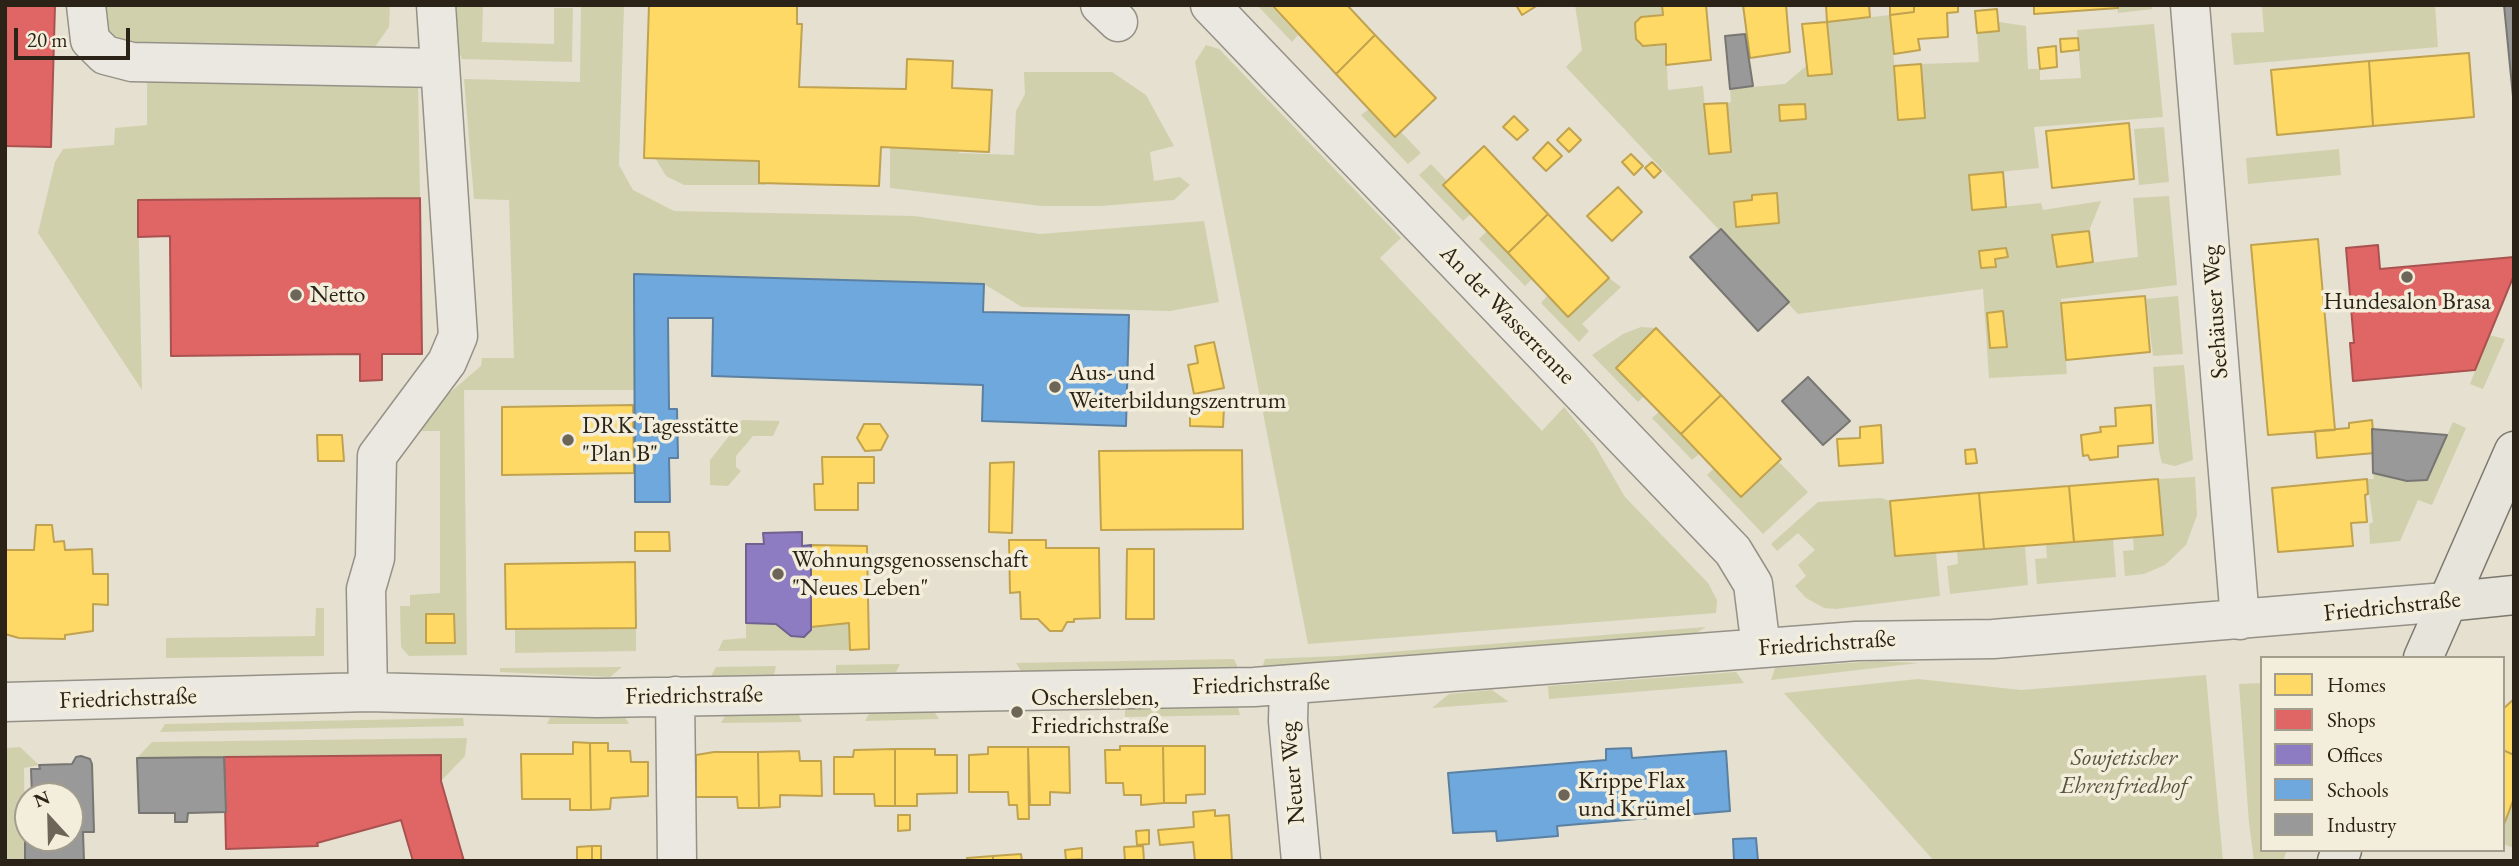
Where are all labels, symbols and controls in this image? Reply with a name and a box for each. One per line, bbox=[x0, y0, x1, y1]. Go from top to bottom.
scale bar bbox=[18, 14, 133, 58]
text: 20 m bbox=[27, 26, 68, 53]
street label: An der Wasserrenne bbox=[1433, 239, 1581, 391]
street label: Seehäuser Weg bbox=[2197, 244, 2235, 380]
marker: Hundesalon Brasa bbox=[2399, 269, 2415, 285]
place label: Netto bbox=[310, 281, 365, 309]
marker: Netto bbox=[288, 287, 304, 303]
place label: Hundesalon Brasa bbox=[2323, 288, 2491, 316]
place label: Aus- und Weiterbildungszentrum bbox=[1069, 359, 1286, 415]
marker: Aus- und Weiterbildungszentrum bbox=[1047, 379, 1063, 395]
place label: DRK Tagesstätte "Plan B" bbox=[582, 412, 738, 468]
marker: DRK Tagesstätte "Plan B" bbox=[560, 432, 576, 448]
place label: Wohnungsgenossenschaft "Neues Leben" bbox=[792, 546, 1028, 602]
marker: Wohnungsgenossenschaft "Neues Leben" bbox=[770, 566, 786, 582]
street label: Friedrichstraße bbox=[2322, 585, 2462, 629]
street label: Friedrichstraße bbox=[1757, 625, 1897, 663]
legend bbox=[2260, 656, 2505, 852]
street label: Friedrichstraße bbox=[1192, 668, 1330, 702]
text: Homes bbox=[2327, 671, 2386, 698]
street label: Friedrichstraße bbox=[625, 680, 763, 712]
street label: Friedrichstraße bbox=[59, 682, 197, 716]
place label: Oschersleben, Friedrichstraße bbox=[1031, 684, 1169, 740]
marker: Oschersleben, Friedrichstraße bbox=[1009, 704, 1025, 720]
text: Shops bbox=[2327, 706, 2376, 733]
street label: Neuer Weg bbox=[1274, 721, 1312, 825]
text: Offices bbox=[2327, 741, 2382, 768]
park label: Sowjetischer Ehrenfriedhof bbox=[2060, 744, 2188, 800]
place label: Krippe Flax und Krümel bbox=[1578, 767, 1691, 823]
text: Schools bbox=[2327, 776, 2388, 803]
north arrow bbox=[14, 782, 84, 852]
text: N bbox=[30, 784, 54, 813]
marker: Krippe Flax und Krümel bbox=[1556, 787, 1572, 803]
text: Industry bbox=[2327, 811, 2397, 838]

